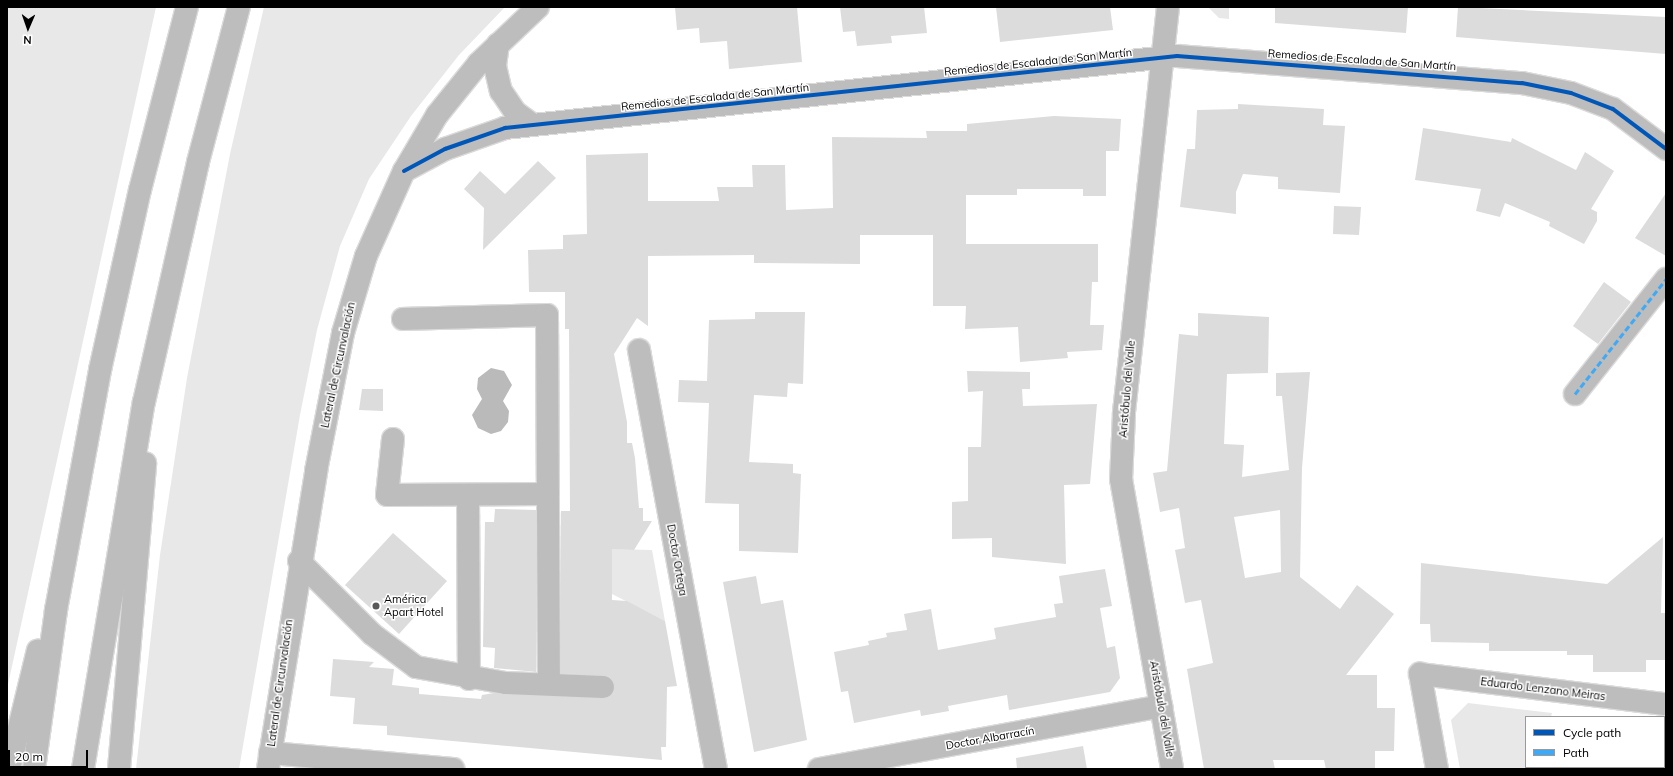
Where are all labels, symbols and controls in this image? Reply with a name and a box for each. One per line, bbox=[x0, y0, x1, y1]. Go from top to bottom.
north arrow bbox=[8, 8, 48, 48]
text: N bbox=[23, 33, 32, 47]
street label: Remedios de Escalada de San Martín bbox=[943, 46, 1133, 78]
street label: Remedios de Escalada de San Martín bbox=[1267, 47, 1457, 73]
street label: Remedios de Escalada de San Martín bbox=[620, 81, 810, 113]
street label: Lateral de Circunvalación bbox=[318, 301, 358, 429]
street label: Aristóbulo del Valle bbox=[1116, 340, 1138, 438]
street label: Doctor Ortega bbox=[664, 523, 690, 597]
place label: América Apart Hotel bbox=[384, 593, 443, 619]
marker: América Apart Hotel bbox=[371, 601, 381, 611]
street label: Lateral de Circunvalación bbox=[265, 618, 295, 748]
street label: Aristóbulo del Valle bbox=[1147, 660, 1177, 758]
street label: Eduardo Lenzano Meiras bbox=[1480, 675, 1606, 703]
legend bbox=[1525, 716, 1665, 768]
street label: Doctor Albarracín bbox=[945, 724, 1035, 752]
text: Cycle path bbox=[1563, 725, 1621, 740]
scale bar bbox=[10, 742, 90, 768]
text: Path bbox=[1563, 745, 1589, 760]
text: 20 m bbox=[15, 749, 43, 764]

